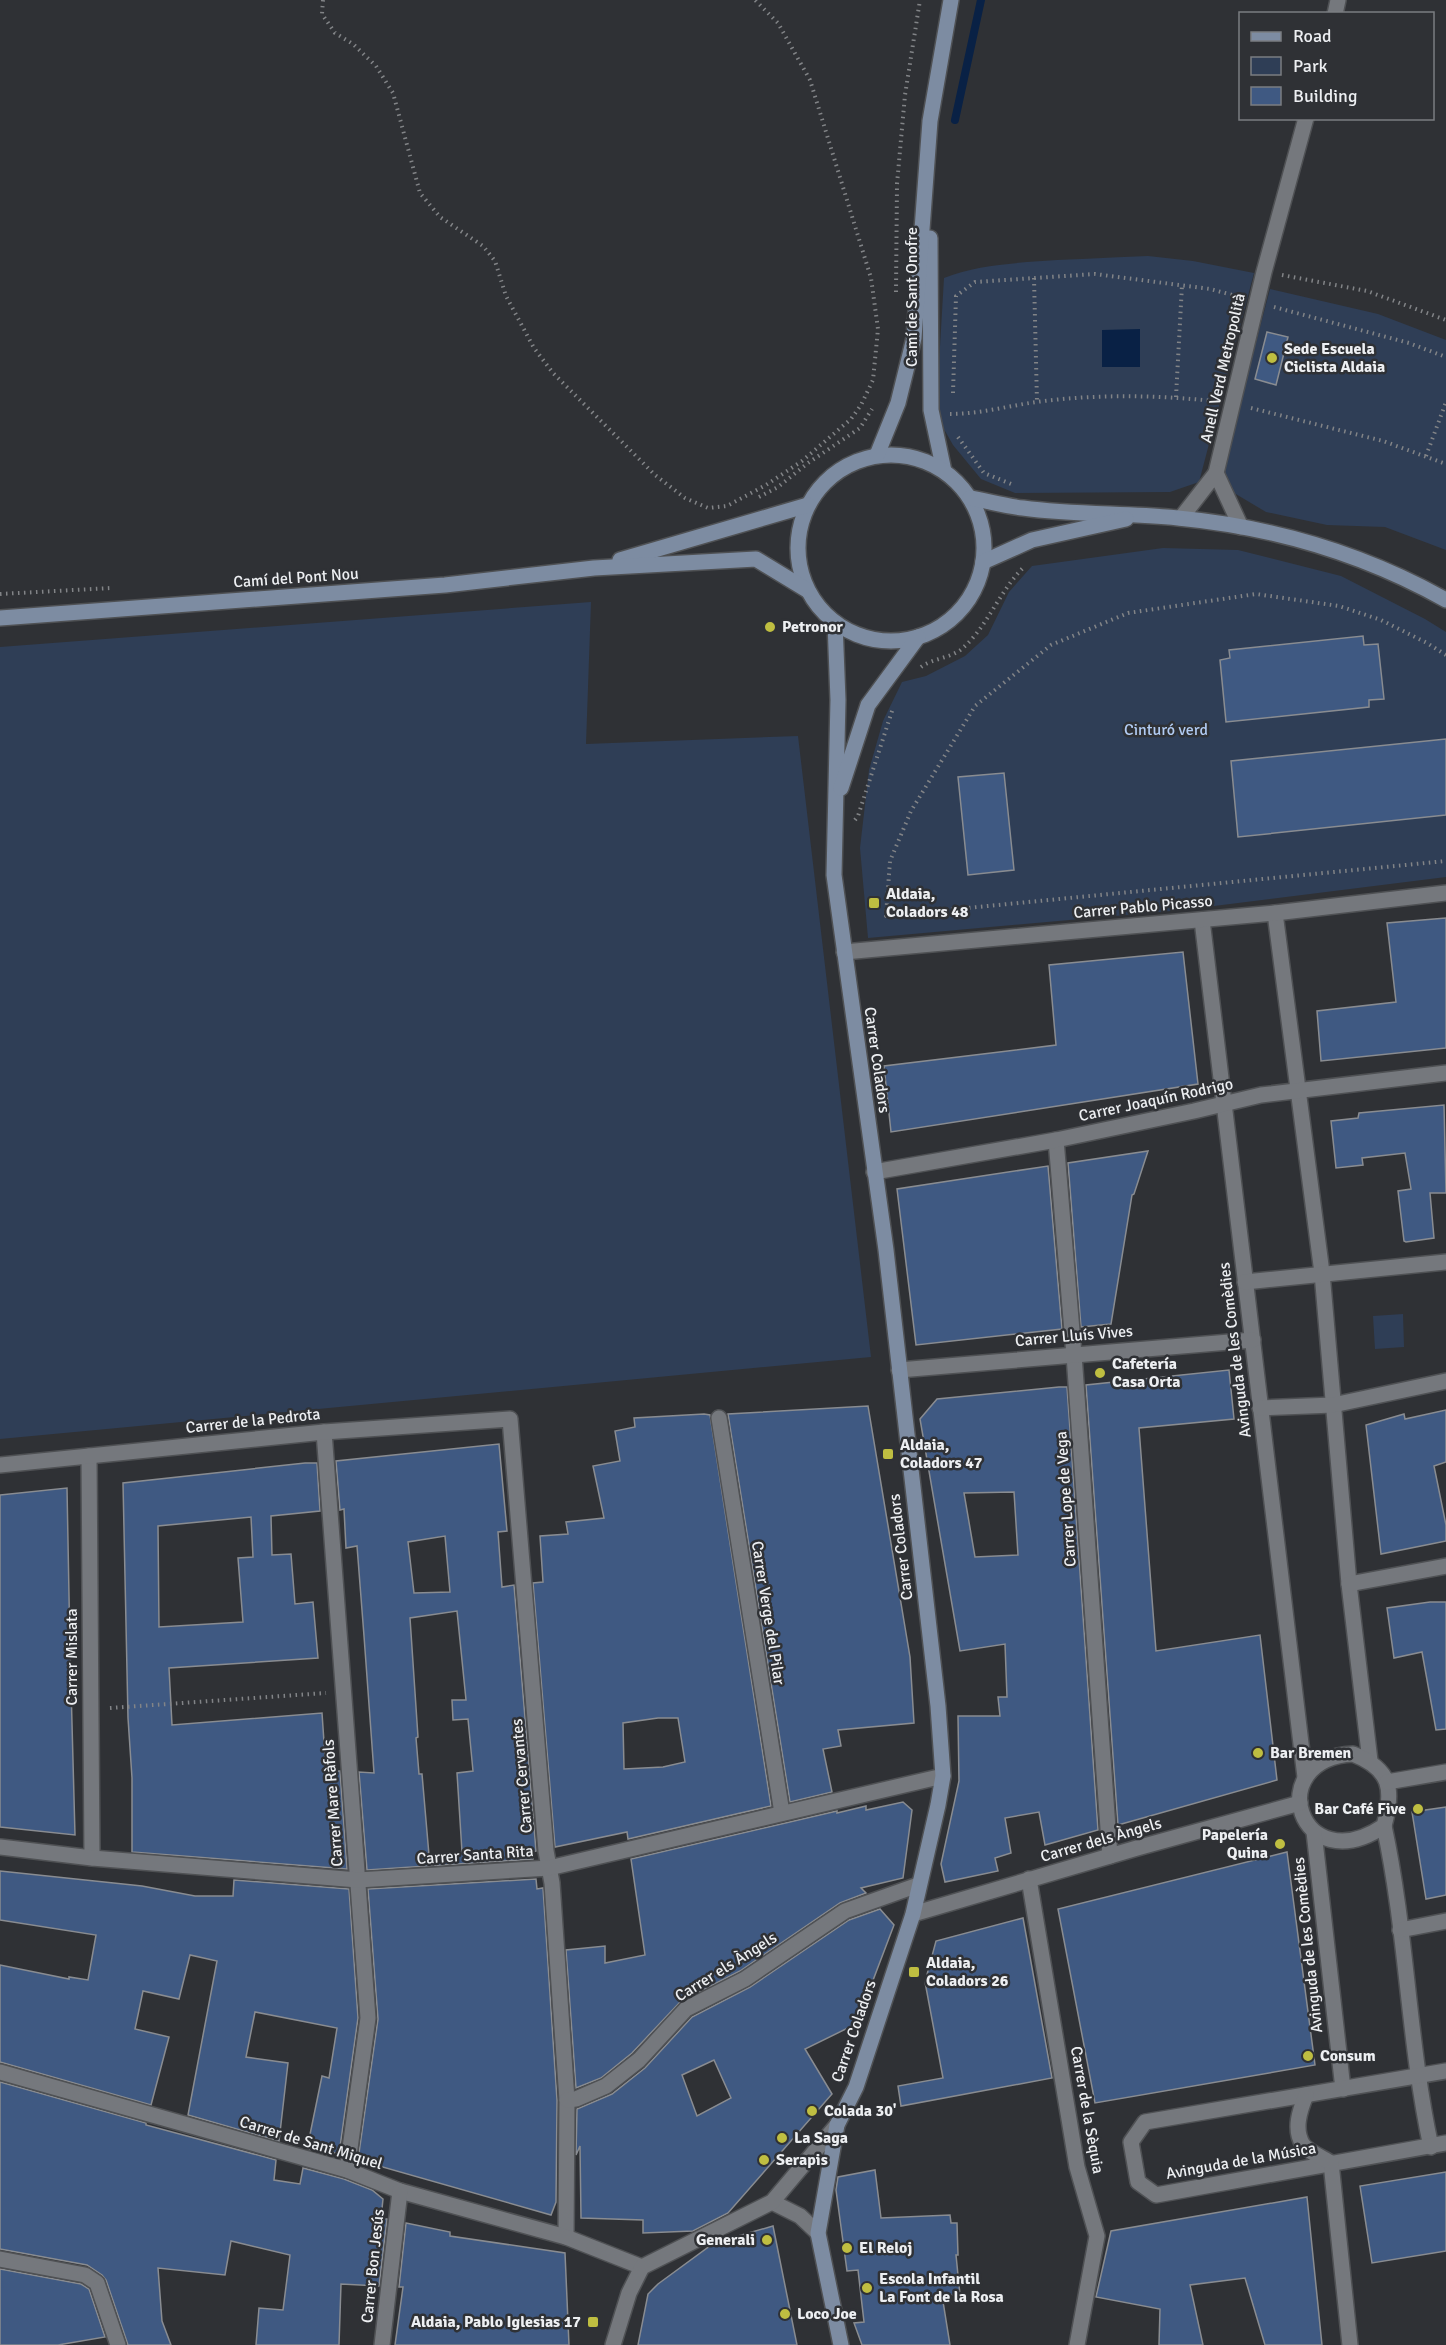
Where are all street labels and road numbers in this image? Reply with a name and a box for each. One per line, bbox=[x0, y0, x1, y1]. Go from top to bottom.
street label: Camí de Sant Onofre bbox=[902, 227, 922, 367]
street label: Anell Verd Metropolità bbox=[1196, 291, 1250, 445]
street label: Camí del Pont Nou bbox=[233, 564, 359, 592]
street label: Carrer Pablo Picasso bbox=[1073, 891, 1213, 923]
street label: Carrer Coladors bbox=[860, 1006, 894, 1114]
street label: Carrer Joaquín Rodrigo bbox=[1077, 1074, 1235, 1126]
street label: Avinguda de les Comèdies bbox=[1214, 1261, 1256, 1439]
street label: Carrer Lluís Vives bbox=[1014, 1321, 1134, 1351]
street label: Carrer de la Pedrota bbox=[185, 1404, 321, 1438]
street label: Carrer Lope de Vega bbox=[1051, 1431, 1081, 1567]
street label: Carrer Coladors bbox=[885, 1493, 917, 1601]
street label: Carrer Verge del Pilar bbox=[747, 1540, 789, 1687]
street label: Carrer Mislata bbox=[62, 1608, 82, 1706]
street label: Carrer Cervantes bbox=[507, 1718, 537, 1834]
street label: Carrer Mare Ràfols bbox=[319, 1739, 347, 1867]
street label: Carrer dels Àngels bbox=[1038, 1813, 1164, 1867]
street label: Carrer Santa Rita bbox=[416, 1841, 534, 1869]
street label: Avinguda de les Comèdies bbox=[1289, 1856, 1327, 2034]
street label: Carrer els Àngels bbox=[671, 1928, 781, 2006]
street label: Carrer Coladors bbox=[827, 1977, 881, 2085]
street label: Carrer de la Sèquia bbox=[1066, 2045, 1108, 2175]
street label: Carrer de Sant Miquel bbox=[237, 2112, 385, 2174]
street label: Avinguda de la Música bbox=[1164, 2138, 1318, 2184]
street label: Carrer Bon Jesús bbox=[357, 2208, 389, 2324]

